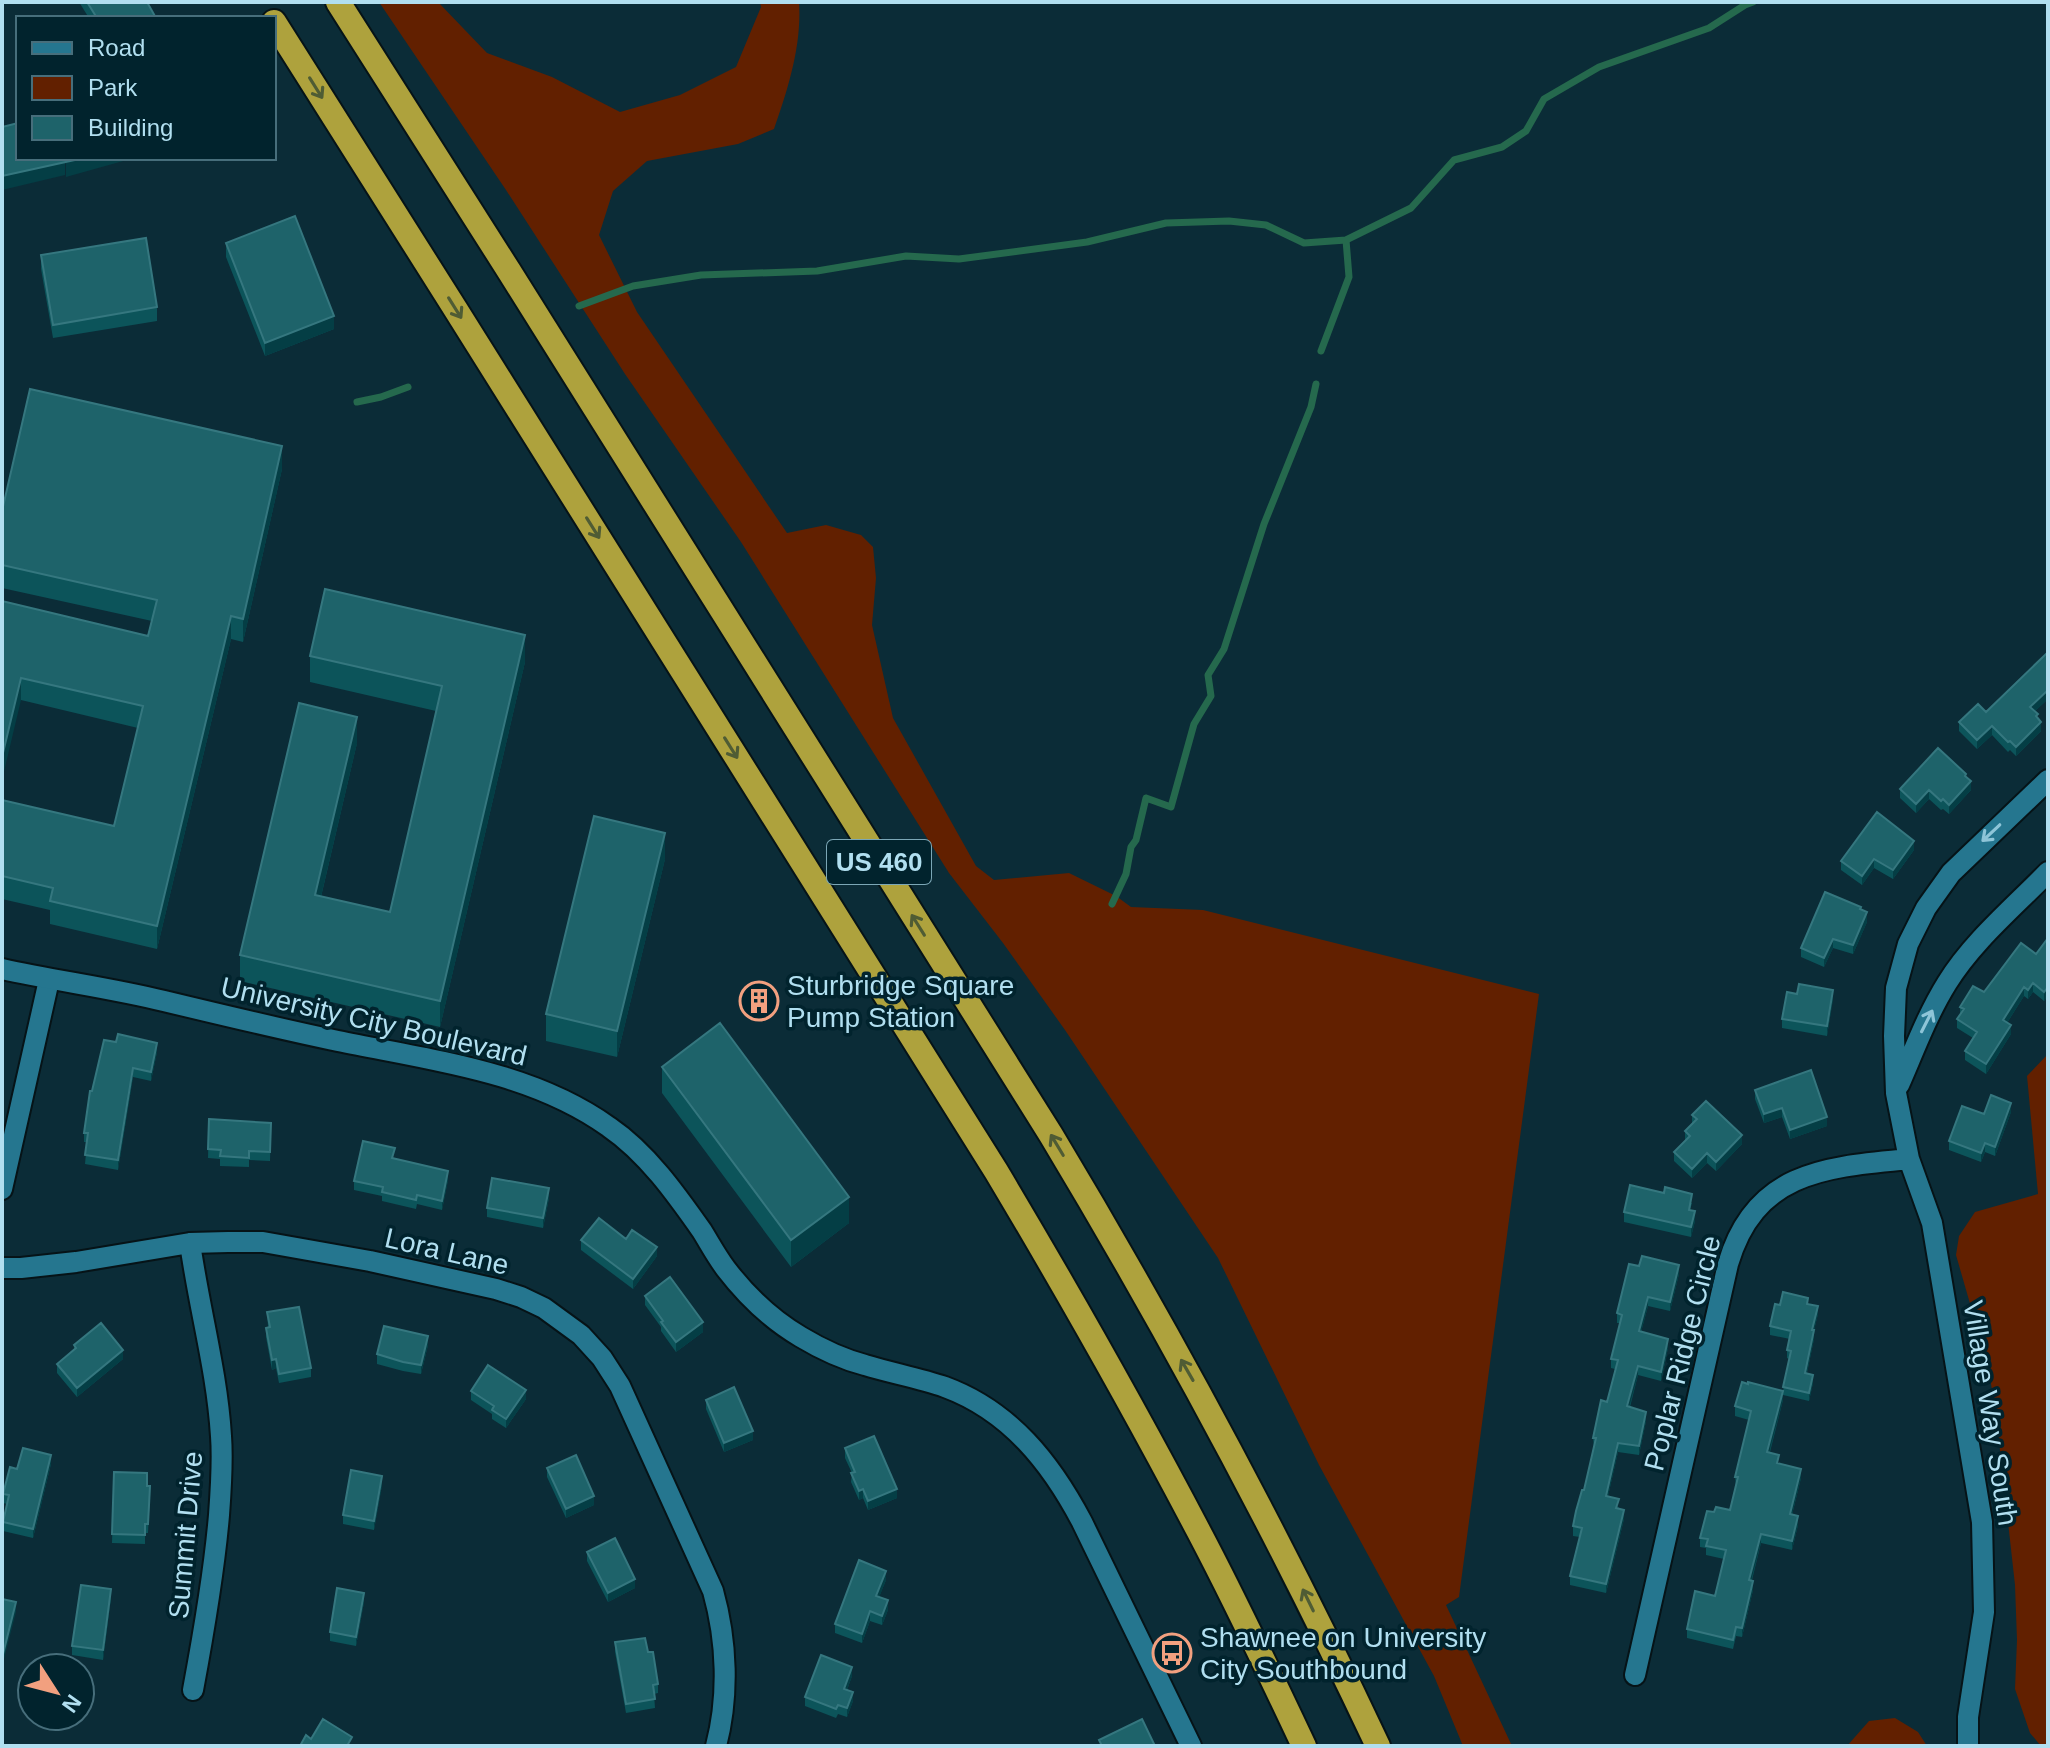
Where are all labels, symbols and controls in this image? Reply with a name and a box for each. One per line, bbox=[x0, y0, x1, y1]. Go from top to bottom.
legend bbox=[16, 16, 276, 160]
text: Road bbox=[88, 34, 145, 61]
text: Park bbox=[88, 74, 138, 101]
one-way arrow bbox=[308, 76, 324, 99]
text: Building bbox=[88, 114, 173, 141]
one-way arrow bbox=[446, 296, 463, 318]
one-way arrow bbox=[585, 516, 601, 539]
one-way arrow bbox=[722, 737, 739, 759]
one-way arrow bbox=[1981, 824, 2001, 843]
road number: US 460 bbox=[827, 840, 931, 884]
one-way arrow bbox=[910, 914, 927, 936]
place label: Sturbridge Square Pump Station bbox=[787, 970, 1014, 1033]
street label: University City Boulevard bbox=[218, 971, 530, 1072]
building icon: Sturbridge Square Pump Station bbox=[738, 980, 780, 1022]
one-way arrow bbox=[1920, 1010, 1935, 1034]
one-way arrow bbox=[1048, 1134, 1064, 1157]
street label: Lora Lane bbox=[382, 1222, 512, 1281]
street label: Poplar Ridge Circle bbox=[1638, 1232, 1727, 1474]
street label: Village Way South bbox=[1957, 1298, 2024, 1528]
one-way arrow bbox=[1179, 1359, 1195, 1382]
street label: Summit Drive bbox=[163, 1450, 208, 1620]
one-way arrow bbox=[1300, 1588, 1315, 1612]
place label: Shawnee on University City Southbound bbox=[1200, 1622, 1486, 1685]
bus stop icon: Shawnee on University City Southbound bbox=[1151, 1632, 1193, 1674]
north arrow bbox=[16, 1652, 96, 1732]
text: N bbox=[57, 1690, 87, 1717]

